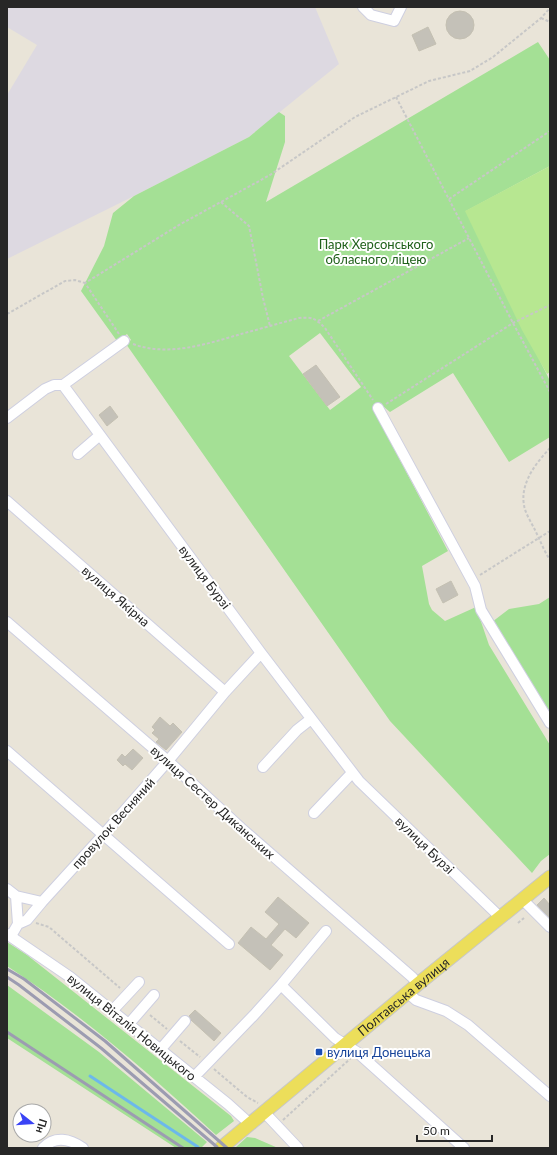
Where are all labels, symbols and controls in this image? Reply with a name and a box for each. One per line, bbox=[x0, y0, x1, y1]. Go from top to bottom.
park label: Парк Херсонського обласного ліцею bbox=[319, 236, 433, 267]
street label: вулиця Бурзі bbox=[176, 542, 234, 612]
street label: вулиця Якірна bbox=[79, 562, 153, 630]
street label: вулиця Сестер Диканських bbox=[148, 742, 279, 862]
street label: провулок Весняний bbox=[68, 774, 158, 872]
street label: вулиця Бурзі bbox=[392, 813, 458, 877]
street label: Полтавська вулиця bbox=[354, 954, 452, 1039]
street label: вулиця Віталія Новицького bbox=[64, 970, 200, 1084]
place label: вулиця Донецька bbox=[327, 1044, 431, 1060]
marker: вулиця Донецька bbox=[314, 1047, 324, 1057]
north arrow bbox=[12, 1103, 52, 1143]
text: Пн bbox=[34, 1117, 50, 1135]
scale bar bbox=[417, 1117, 492, 1143]
text: 50 m bbox=[423, 1123, 450, 1138]

